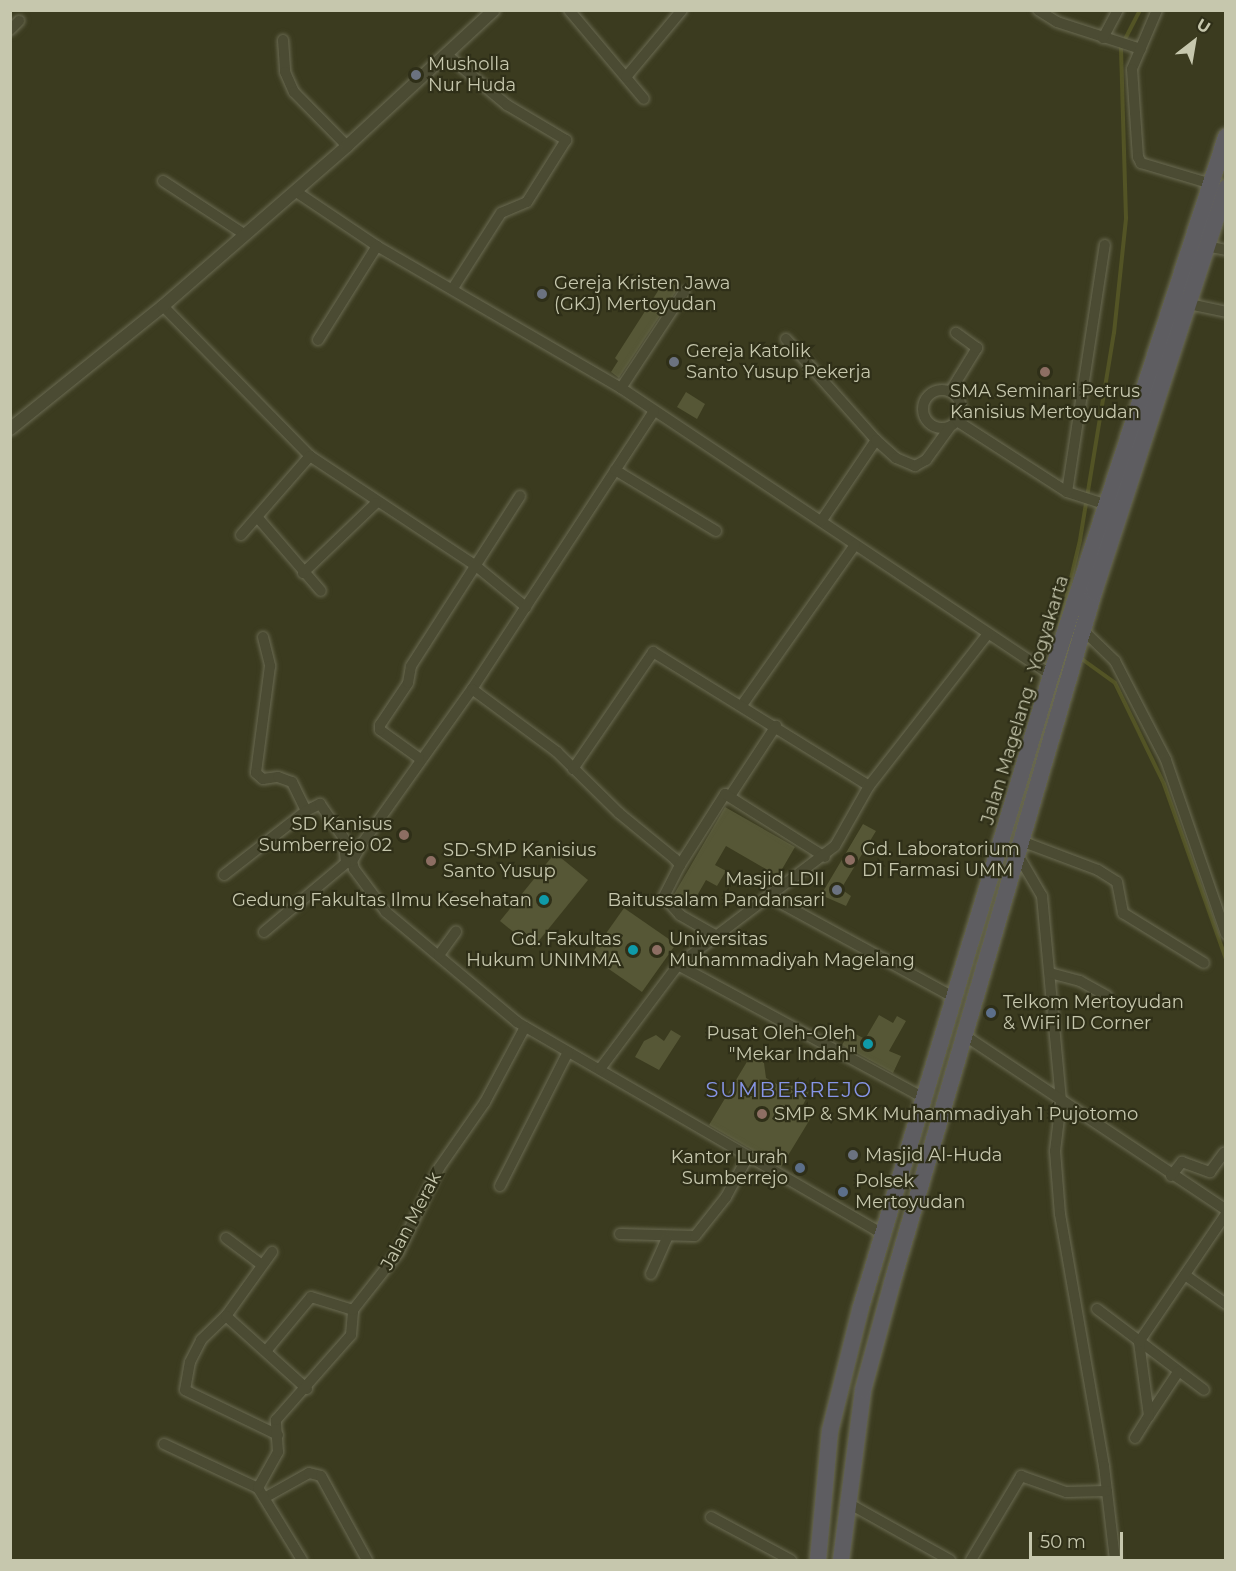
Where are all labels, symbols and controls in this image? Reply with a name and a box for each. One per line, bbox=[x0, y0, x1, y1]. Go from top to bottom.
north arrow bbox=[1164, 12, 1224, 72]
text: U bbox=[1193, 15, 1214, 38]
place label: Musholla Nur Huda bbox=[428, 54, 516, 97]
marker: Musholla Nur Huda bbox=[409, 68, 423, 82]
place label: Gereja Kristen Jawa (GKJ) Mertoyudan bbox=[554, 273, 730, 316]
marker: Gereja Kristen Jawa (GKJ) Mertoyudan bbox=[535, 287, 549, 301]
place label: Gereja Katolik Santo Yusup Pekerja bbox=[686, 341, 871, 384]
marker: Gereja Katolik Santo Yusup Pekerja bbox=[667, 355, 681, 369]
marker: SMA Seminari Petrus Kanisius Mertoyudan bbox=[1038, 365, 1052, 379]
place label: SMA Seminari Petrus Kanisius Mertoyudan bbox=[950, 381, 1140, 424]
street label: Jalan Magelang - Yogyakarta bbox=[977, 573, 1073, 827]
place label: SD Kanisus Sumberrejo 02 bbox=[259, 814, 392, 856]
marker: SD Kanisus Sumberrejo 02 bbox=[397, 828, 411, 842]
place label: Gd. Laboratorium D1 Farmasi UMM bbox=[862, 839, 1020, 882]
place label: SD-SMP Kanisius Santo Yusup bbox=[443, 840, 596, 882]
marker: Gd. Laboratorium D1 Farmasi UMM bbox=[843, 853, 857, 867]
marker: SD-SMP Kanisius Santo Yusup bbox=[424, 854, 438, 868]
place label: Masjid LDII Baitussalam Pandansari bbox=[607, 869, 825, 912]
marker: Masjid LDII Baitussalam Pandansari bbox=[830, 883, 844, 897]
place label: Gedung Fakultas Ilmu Kesehatan bbox=[232, 889, 532, 911]
marker: Gedung Fakultas Ilmu Kesehatan bbox=[537, 893, 551, 907]
place label: Gd. Fakultas Hukum UNIMMA bbox=[466, 929, 621, 972]
place label: Universitas Muhammadiyah Magelang bbox=[669, 929, 915, 972]
marker: Gd. Fakultas Hukum UNIMMA bbox=[626, 943, 640, 957]
marker: Universitas Muhammadiyah Magelang bbox=[650, 943, 664, 957]
place label: Telkom Mertoyudan & WiFi ID Corner bbox=[1003, 992, 1184, 1034]
marker: Telkom Mertoyudan & WiFi ID Corner bbox=[984, 1006, 998, 1020]
place label: Pusat Oleh-Oleh "Mekar Indah" bbox=[707, 1023, 856, 1066]
marker: Pusat Oleh-Oleh "Mekar Indah" bbox=[861, 1037, 875, 1051]
district label: SUMBERREJO bbox=[705, 1077, 873, 1103]
place label: SMP & SMK Muhammadiyah 1 Pujotomo bbox=[774, 1103, 1138, 1125]
marker: SMP & SMK Muhammadiyah 1 Pujotomo bbox=[755, 1107, 769, 1121]
place label: Masjid Al-Huda bbox=[865, 1144, 1002, 1166]
place label: Kantor Lurah Sumberrejo bbox=[671, 1147, 788, 1190]
marker: Masjid Al-Huda bbox=[846, 1148, 860, 1162]
marker: Kantor Lurah Sumberrejo bbox=[793, 1161, 807, 1175]
street label: Jalan Merak bbox=[376, 1168, 446, 1274]
place label: Polsek Mertoyudan bbox=[855, 1171, 965, 1214]
marker: Polsek Mertoyudan bbox=[836, 1185, 850, 1199]
scale bar bbox=[1032, 1520, 1126, 1558]
text: 50 m bbox=[1040, 1531, 1086, 1553]

